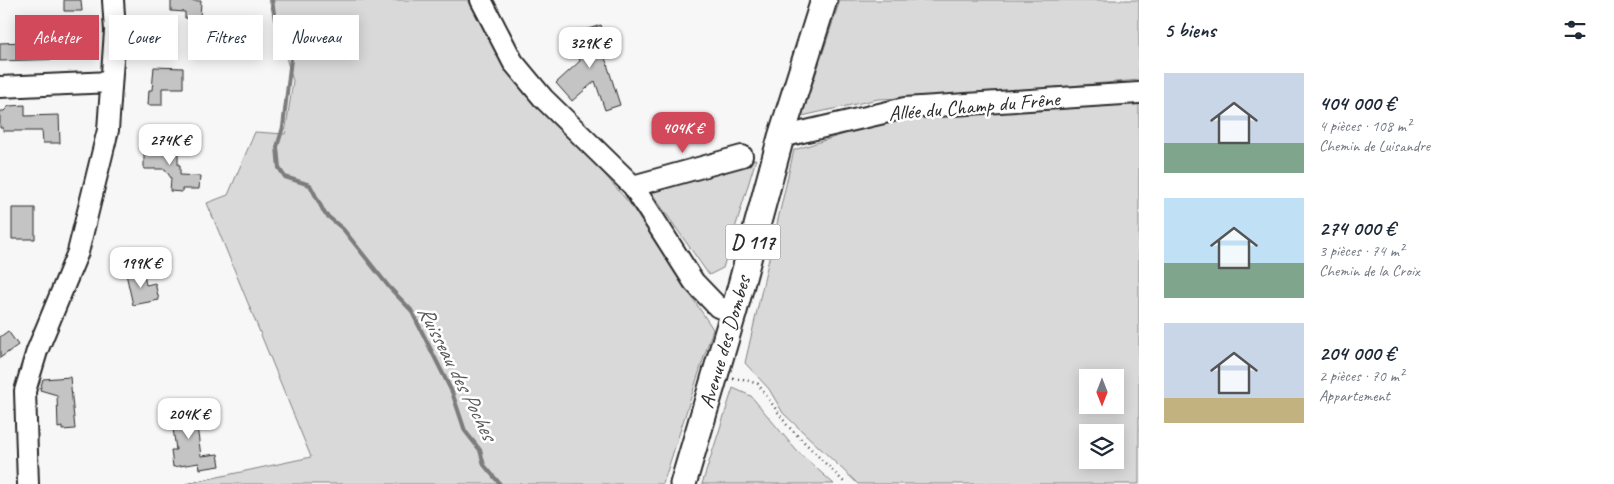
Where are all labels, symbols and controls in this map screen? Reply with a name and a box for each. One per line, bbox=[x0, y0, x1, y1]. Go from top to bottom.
chip: Acheter bbox=[15, 15, 99, 60]
chip: Louer bbox=[109, 15, 178, 60]
chip: Filtres bbox=[188, 15, 263, 60]
chip: Nouveau bbox=[273, 15, 359, 60]
icon: filters bbox=[1561, 16, 1589, 44]
text: 5 biens bbox=[1164, 17, 1216, 43]
pin: 329K € bbox=[549, 27, 631, 69]
text: 329K € bbox=[570, 33, 610, 53]
street label: Allée du Champ du Frêne bbox=[887, 85, 1063, 126]
text: 404 000 € bbox=[1319, 90, 1395, 116]
icon: home bbox=[1204, 93, 1264, 153]
pin: 404K € bbox=[642, 112, 724, 154]
text: 4 pièces · 108 m² bbox=[1319, 116, 1411, 136]
text: 404K € bbox=[663, 118, 703, 138]
pin: 274K € bbox=[129, 124, 211, 166]
text: 274K € bbox=[150, 130, 190, 150]
text: Chemin de Luisandre bbox=[1319, 136, 1430, 156]
text: 274 000 € bbox=[1319, 215, 1395, 241]
icon: home bbox=[1204, 218, 1264, 278]
road number: D 117 bbox=[726, 224, 780, 260]
text: 3 pièces · 74 m² bbox=[1319, 241, 1404, 261]
pin: 199K € bbox=[100, 246, 182, 289]
text: 199K € bbox=[121, 253, 161, 273]
text: Chemin de la Croix bbox=[1319, 261, 1419, 281]
street label: Avenue des Dombes bbox=[693, 271, 756, 411]
water label: Ruisseau des Poches bbox=[411, 301, 505, 448]
text: 204 000 € bbox=[1319, 340, 1395, 366]
icon: home bbox=[1204, 343, 1264, 403]
text: 2 pièces · 70 m² bbox=[1319, 366, 1404, 386]
north arrow bbox=[1079, 369, 1124, 414]
map controls bbox=[1079, 369, 1124, 469]
text: Appartement bbox=[1319, 386, 1390, 406]
pin: 204K € bbox=[148, 398, 230, 440]
text: 204K € bbox=[169, 404, 209, 424]
button: layers bbox=[1079, 424, 1124, 469]

